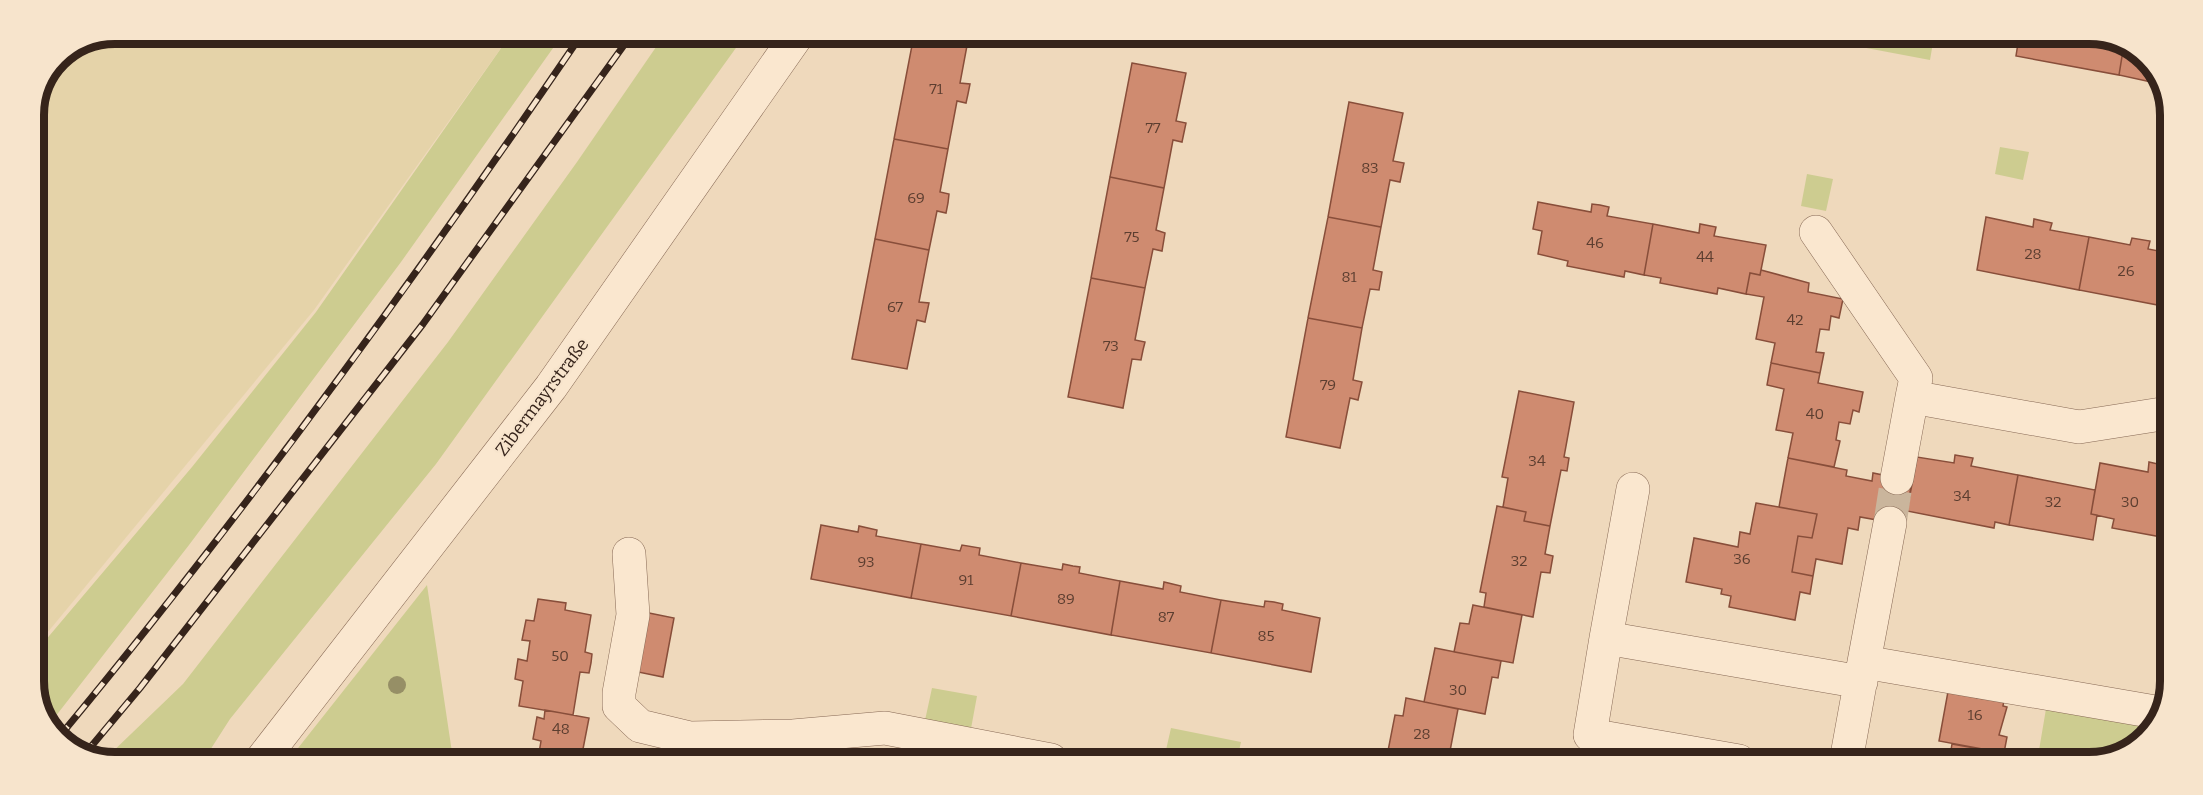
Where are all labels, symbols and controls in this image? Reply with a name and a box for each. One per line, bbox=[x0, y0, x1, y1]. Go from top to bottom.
house number: 71 bbox=[929, 80, 943, 98]
house number: 77 bbox=[1145, 119, 1161, 137]
house number: 83 bbox=[1361, 159, 1379, 177]
house number: 69 bbox=[907, 189, 925, 207]
house number: 75 bbox=[1124, 228, 1140, 246]
house number: 46 bbox=[1586, 234, 1604, 252]
house number: 28 bbox=[2024, 245, 2042, 263]
house number: 44 bbox=[1696, 248, 1714, 266]
house number: 26 bbox=[2118, 262, 2135, 280]
house number: 81 bbox=[1341, 268, 1357, 286]
house number: 67 bbox=[887, 298, 904, 316]
house number: 42 bbox=[1787, 311, 1803, 329]
street label: Zibermayrstraße bbox=[491, 334, 593, 460]
house number: 73 bbox=[1103, 337, 1119, 355]
house number: 79 bbox=[1320, 376, 1336, 394]
house number: 40 bbox=[1806, 405, 1824, 423]
house number: 34 bbox=[1528, 452, 1546, 470]
house number: 34 bbox=[1953, 487, 1971, 505]
house number: 32 bbox=[2045, 493, 2061, 511]
house number: 30 bbox=[2121, 493, 2139, 511]
house number: 36 bbox=[1733, 550, 1751, 568]
house number: 32 bbox=[1511, 552, 1527, 570]
house number: 93 bbox=[857, 553, 875, 571]
house number: 91 bbox=[959, 571, 973, 589]
house number: 89 bbox=[1057, 590, 1075, 608]
house number: 87 bbox=[1158, 608, 1175, 626]
house number: 85 bbox=[1257, 627, 1275, 645]
house number: 50 bbox=[551, 647, 569, 665]
house number: 30 bbox=[1449, 681, 1467, 699]
house number: 16 bbox=[1968, 706, 1983, 724]
house number: 48 bbox=[552, 720, 570, 738]
house number: 28 bbox=[1413, 725, 1431, 743]

